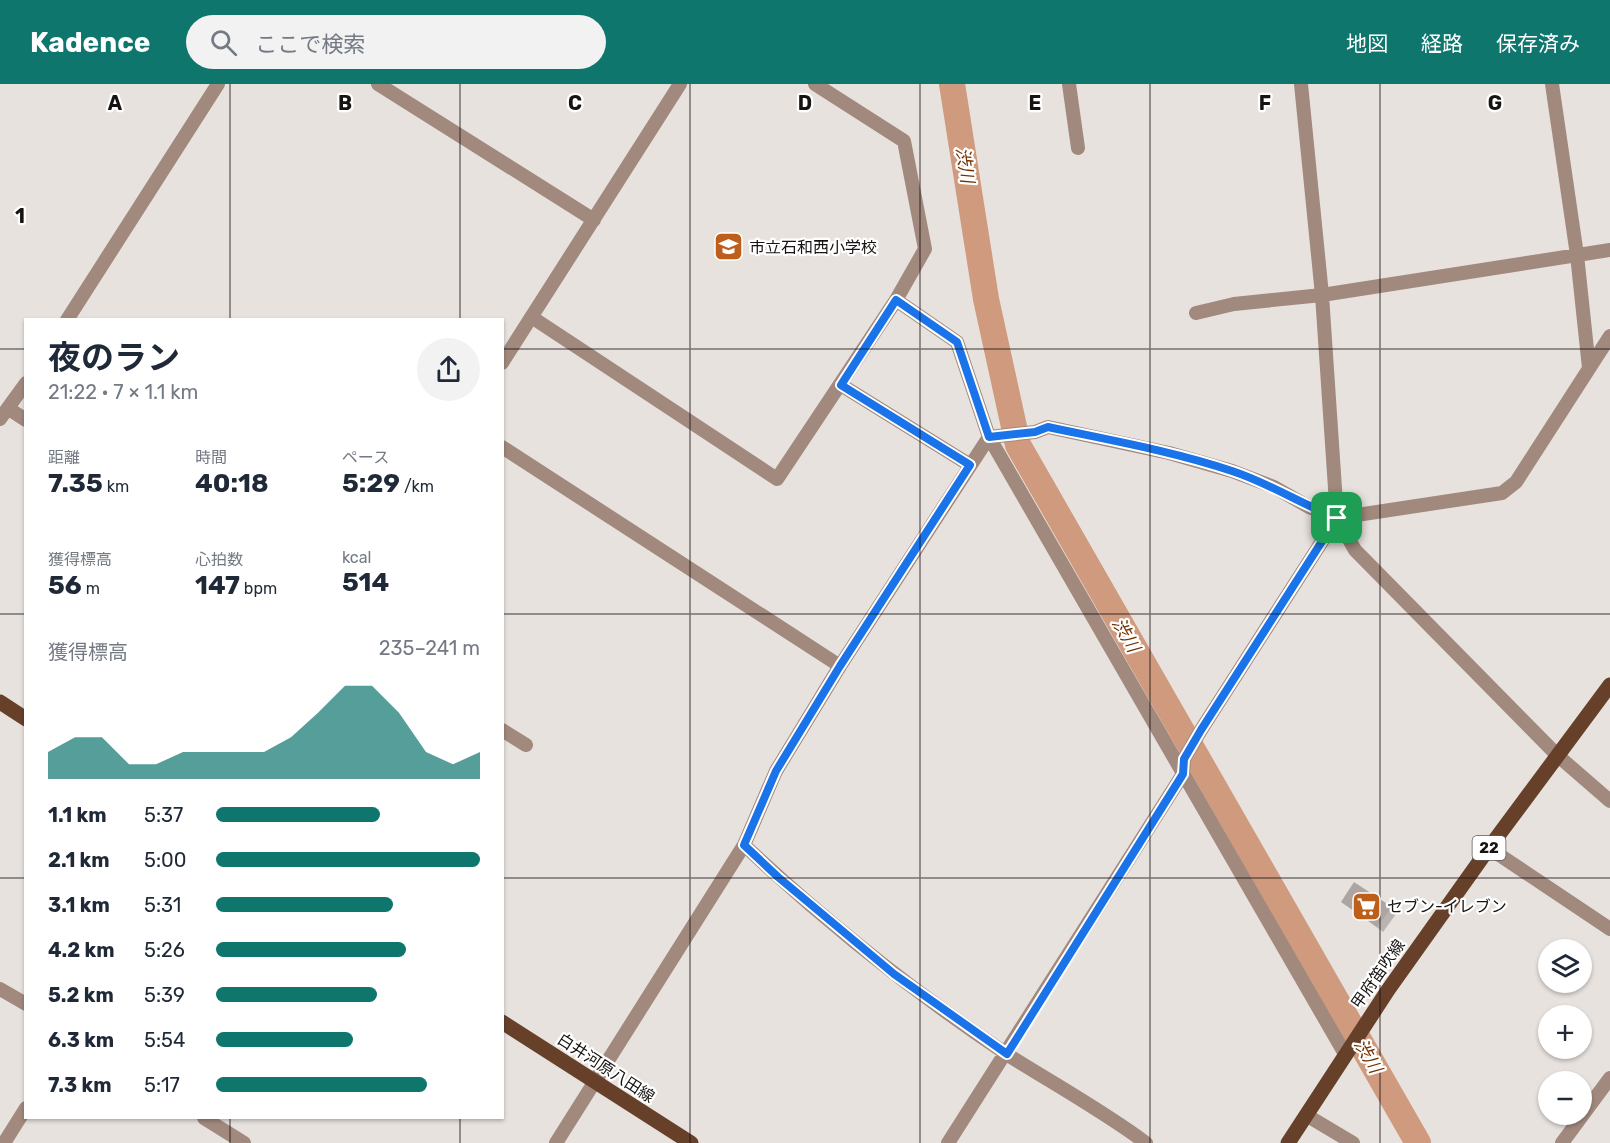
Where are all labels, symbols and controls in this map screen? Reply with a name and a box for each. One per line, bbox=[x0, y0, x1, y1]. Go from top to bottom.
search box bbox=[186, 15, 606, 69]
text: Kadence bbox=[30, 26, 150, 59]
icon: search bbox=[207, 26, 240, 59]
text: ここで検索 bbox=[255, 31, 365, 58]
text: 地図 bbox=[1346, 31, 1388, 56]
text: 経路 bbox=[1421, 31, 1463, 56]
text: 保存済み bbox=[1496, 31, 1580, 56]
text: A bbox=[108, 91, 123, 115]
text: B bbox=[338, 91, 352, 115]
text: C bbox=[568, 91, 582, 115]
text: D bbox=[798, 91, 812, 115]
text: E bbox=[1029, 91, 1041, 115]
text: F bbox=[1259, 91, 1271, 115]
text: G bbox=[1488, 91, 1502, 115]
water label: 渋川 bbox=[951, 146, 979, 186]
text: 1 bbox=[15, 204, 25, 228]
school or university icon: 市立石和西小学校 bbox=[712, 231, 744, 263]
place label: 市立石和西小学校 bbox=[749, 238, 877, 257]
text: 夜のラン bbox=[48, 338, 180, 377]
button: share bbox=[417, 338, 480, 401]
text: 21:22 · 7 × 1.1 km bbox=[48, 380, 198, 404]
text: 距離 bbox=[48, 448, 80, 467]
text: 時間 bbox=[195, 448, 227, 467]
text: ペース bbox=[342, 448, 389, 467]
text: 7.35 bbox=[48, 468, 103, 499]
text: 40:18 bbox=[195, 468, 269, 499]
text: 5:29 bbox=[342, 468, 400, 499]
text: km bbox=[103, 477, 129, 496]
text: /km bbox=[400, 477, 434, 496]
pin bbox=[1311, 492, 1362, 543]
icon: arrive bbox=[1320, 501, 1353, 534]
text: kcal bbox=[342, 548, 371, 567]
text: 獲得標高 bbox=[48, 550, 112, 569]
text: 心拍数 bbox=[195, 550, 243, 569]
text: 514 bbox=[342, 567, 389, 598]
text: 56 bbox=[48, 570, 82, 601]
text: 147 bbox=[195, 570, 240, 601]
text: m bbox=[82, 579, 100, 598]
text: bpm bbox=[240, 579, 277, 598]
water label: 渋川 bbox=[1107, 614, 1146, 658]
text: 235–241 m bbox=[379, 636, 480, 660]
text: 獲得標高 bbox=[48, 640, 128, 664]
text: 1.1 km bbox=[48, 803, 107, 827]
text: 5:37 bbox=[144, 803, 183, 827]
road number: 22 bbox=[1472, 836, 1506, 860]
text: 2.1 km bbox=[48, 848, 110, 872]
text: 5:00 bbox=[144, 848, 186, 872]
supermarket icon: セブン-イレブン bbox=[1350, 890, 1382, 922]
text: 3.1 km bbox=[48, 893, 110, 917]
text: 5:31 bbox=[144, 893, 181, 917]
place label: セブン-イレブン bbox=[1387, 897, 1507, 916]
street label: 甲府笛吹線 bbox=[1347, 936, 1409, 1012]
text: 4.2 km bbox=[48, 938, 114, 962]
text: 5:26 bbox=[144, 938, 185, 962]
map controls bbox=[1538, 939, 1592, 1125]
button: layers bbox=[1538, 939, 1592, 993]
text: 5.2 km bbox=[48, 983, 114, 1007]
text: 5:39 bbox=[144, 983, 185, 1007]
button: + bbox=[1538, 1005, 1592, 1059]
text: 6.3 km bbox=[48, 1028, 114, 1052]
text: 5:54 bbox=[144, 1028, 185, 1052]
street label: 白井河原八田線 bbox=[554, 1030, 658, 1106]
water label: 渋川 bbox=[1349, 1035, 1388, 1079]
button: − bbox=[1538, 1071, 1592, 1125]
text: 7.3 km bbox=[48, 1073, 111, 1097]
text: 5:17 bbox=[144, 1073, 180, 1097]

